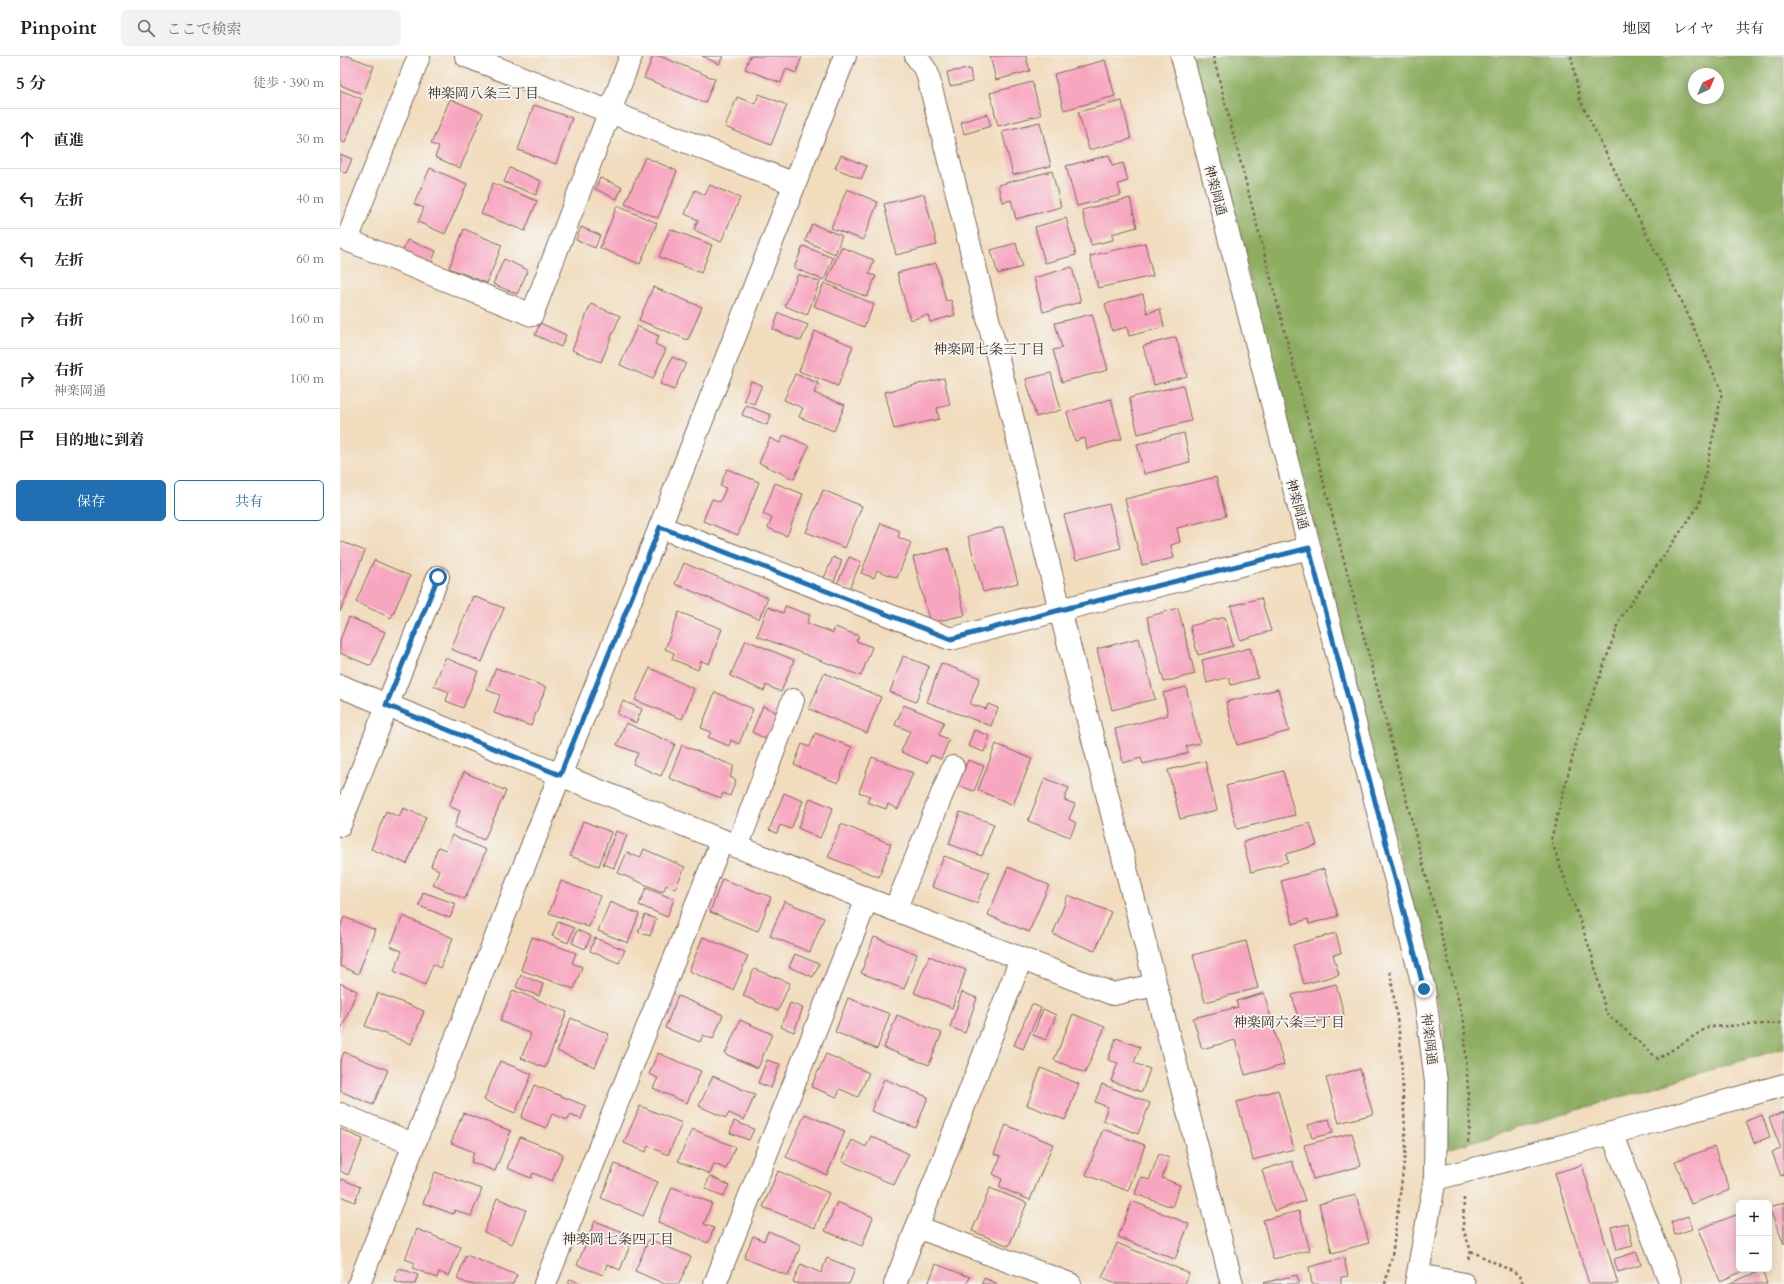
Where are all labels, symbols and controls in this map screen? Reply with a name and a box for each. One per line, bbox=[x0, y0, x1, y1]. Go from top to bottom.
search box bbox=[121, 10, 401, 46]
text: Pinpoint bbox=[20, 15, 97, 41]
icon: search bbox=[135, 17, 157, 39]
text: ここで検索 bbox=[167, 19, 242, 39]
text: 地図 bbox=[1623, 19, 1651, 38]
text: レイヤ bbox=[1673, 19, 1714, 38]
text: 共有 bbox=[1736, 19, 1764, 38]
north arrow bbox=[1688, 68, 1724, 104]
text: 5 分 bbox=[16, 72, 46, 95]
text: 徒歩 · 390 m bbox=[253, 74, 324, 92]
district label: 神楽岡八条三丁目 bbox=[427, 84, 539, 103]
icon: ahead bbox=[16, 128, 38, 150]
text: 直進 bbox=[54, 130, 84, 150]
text: 30 m bbox=[296, 130, 324, 148]
street label: 神楽岡通 bbox=[1200, 163, 1230, 218]
icon: left bbox=[16, 188, 38, 210]
text: 左折 bbox=[54, 190, 84, 210]
text: 40 m bbox=[296, 190, 324, 208]
icon: left bbox=[16, 248, 38, 270]
text: 左折 bbox=[54, 250, 84, 270]
text: 60 m bbox=[296, 250, 324, 268]
icon: right bbox=[16, 308, 38, 330]
text: 右折 bbox=[54, 310, 84, 330]
text: 160 m bbox=[290, 310, 324, 328]
district label: 神楽岡七条三丁目 bbox=[933, 340, 1045, 359]
text: 右折 bbox=[54, 360, 84, 380]
icon: right bbox=[16, 368, 38, 390]
text: 100 m bbox=[290, 370, 324, 388]
text: 神楽岡通 bbox=[54, 382, 106, 400]
icon: arrive bbox=[16, 428, 38, 450]
text: 目的地に到着 bbox=[54, 430, 144, 450]
street label: 神楽岡通 bbox=[1282, 477, 1312, 532]
button: 保存 bbox=[16, 480, 166, 521]
button: 共有 bbox=[174, 480, 324, 521]
route start bbox=[429, 568, 447, 586]
route end bbox=[1415, 980, 1433, 998]
street label: 神楽岡通 bbox=[1417, 1012, 1441, 1066]
district label: 神楽岡六条三丁目 bbox=[1233, 1013, 1345, 1032]
map controls bbox=[1736, 1200, 1772, 1272]
button: + bbox=[1736, 1200, 1772, 1236]
district label: 神楽岡七条四丁目 bbox=[562, 1230, 674, 1249]
button: − bbox=[1736, 1236, 1772, 1272]

